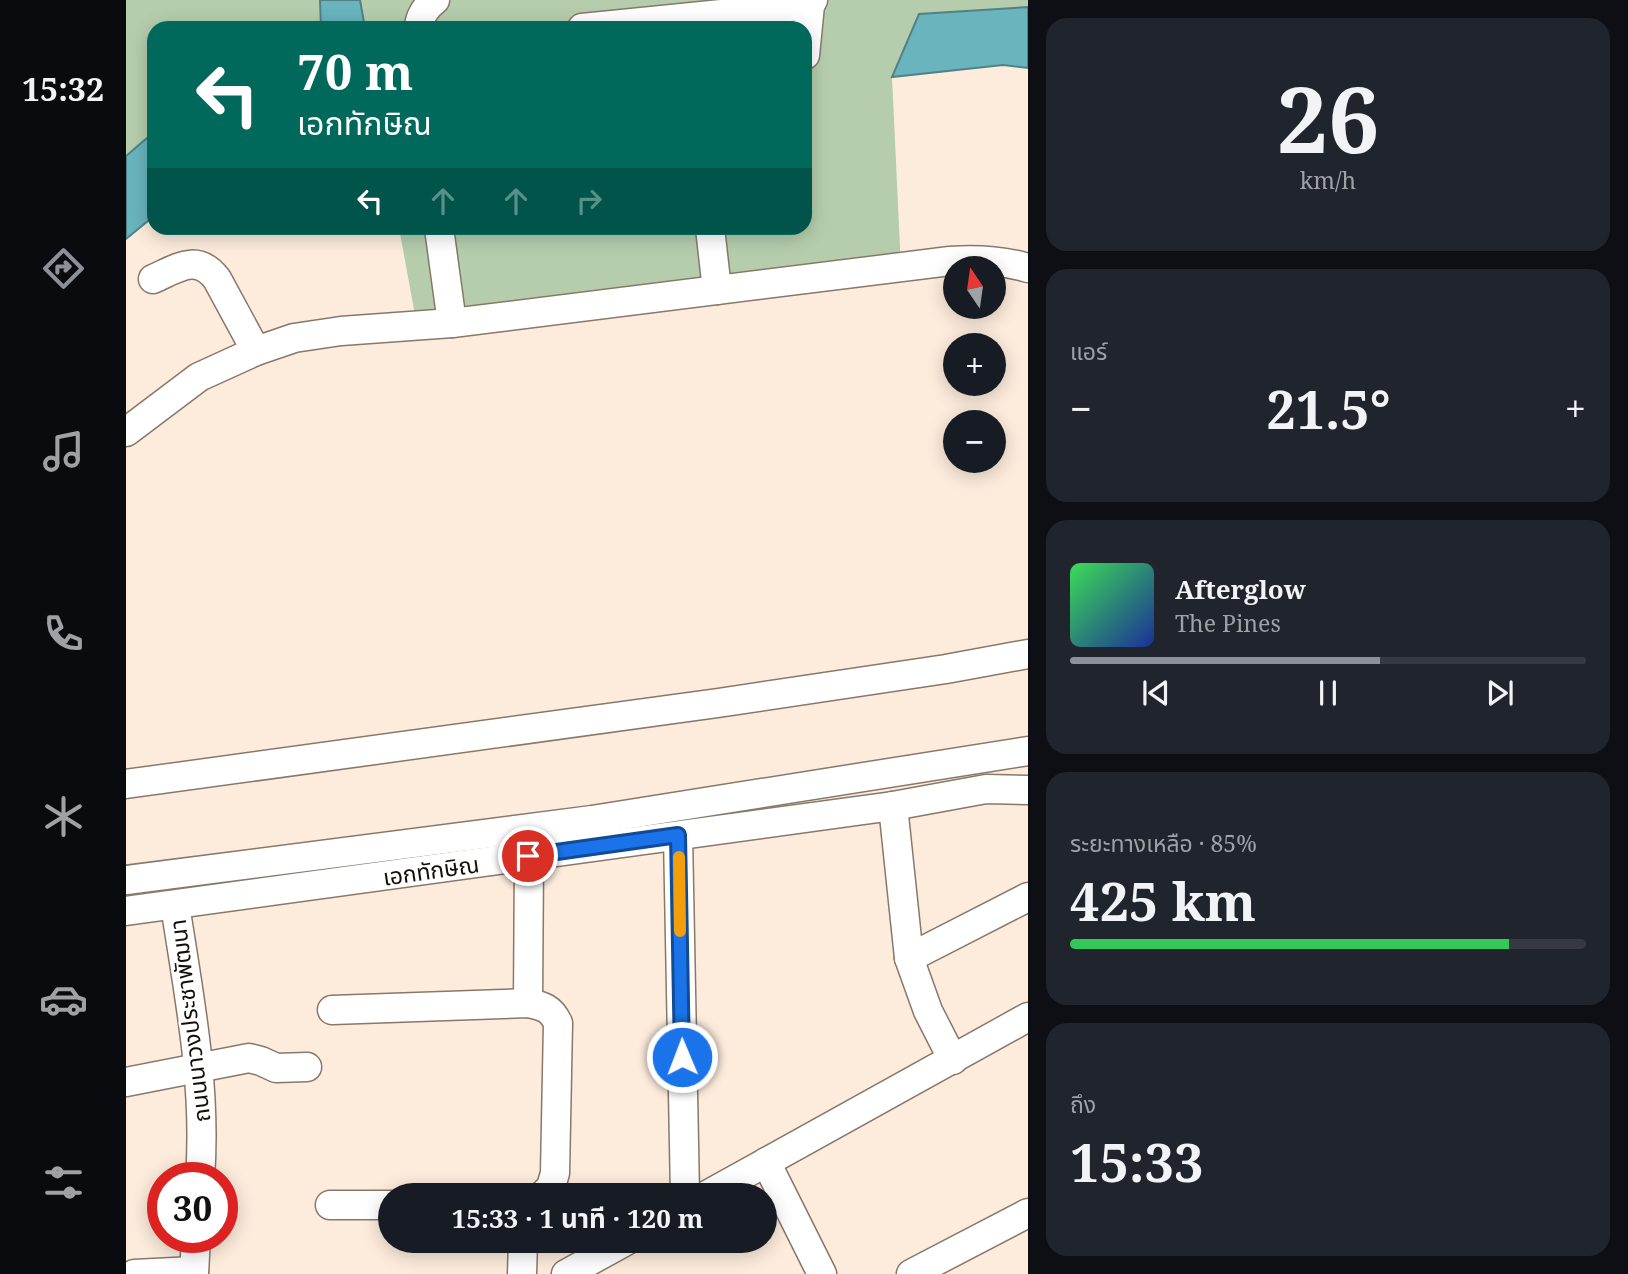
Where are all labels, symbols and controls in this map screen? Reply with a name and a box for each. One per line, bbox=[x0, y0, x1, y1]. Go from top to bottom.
text: 70 m bbox=[297, 38, 413, 104]
icon: left bbox=[182, 49, 273, 140]
text: 26 bbox=[1277, 56, 1379, 180]
text: 15:32 bbox=[22, 67, 104, 110]
text: เอกทักษิณ bbox=[297, 101, 432, 144]
text: km/h bbox=[1300, 164, 1356, 196]
icon: left bbox=[351, 182, 389, 220]
icon: ahead bbox=[424, 182, 462, 220]
icon: ahead bbox=[497, 182, 535, 220]
icon: right bbox=[570, 182, 608, 220]
icon: directions bbox=[39, 244, 88, 293]
north arrow bbox=[943, 256, 1006, 318]
map controls bbox=[943, 256, 1006, 473]
button: + bbox=[943, 333, 1006, 396]
text: แอร์ bbox=[1070, 335, 1107, 367]
text: 21.5° bbox=[1266, 373, 1391, 444]
text: − bbox=[1070, 382, 1092, 434]
text: + bbox=[1565, 382, 1586, 434]
button: − bbox=[943, 410, 1006, 473]
icon: music bbox=[39, 427, 88, 476]
text: Afterglow bbox=[1175, 571, 1306, 607]
text: The Pines bbox=[1175, 607, 1281, 639]
icon: phone bbox=[39, 609, 88, 658]
icon: previous bbox=[1137, 674, 1175, 712]
icon: pause bbox=[1309, 674, 1347, 712]
icon: next bbox=[1481, 674, 1519, 712]
icon: climate bbox=[39, 792, 88, 841]
pin bbox=[498, 826, 558, 886]
text: ระยะทางเหลือ · 85% bbox=[1070, 827, 1257, 859]
icon: arrive bbox=[509, 837, 547, 875]
street label: เอกทักษิณ bbox=[381, 847, 481, 893]
text: 425 km bbox=[1070, 865, 1256, 936]
street label: ถนนนาวงประชาพัฒนา bbox=[161, 918, 217, 1124]
icon: car bbox=[39, 975, 88, 1024]
position arrow bbox=[645, 1020, 719, 1094]
text: ถึง bbox=[1070, 1088, 1096, 1120]
text: 15:33 bbox=[1070, 1126, 1203, 1197]
icon: filters bbox=[39, 1158, 88, 1207]
speed limit sign: 30 bbox=[147, 1162, 238, 1253]
text: 15:33 · 1 นาที · 120 m bbox=[452, 1200, 703, 1236]

